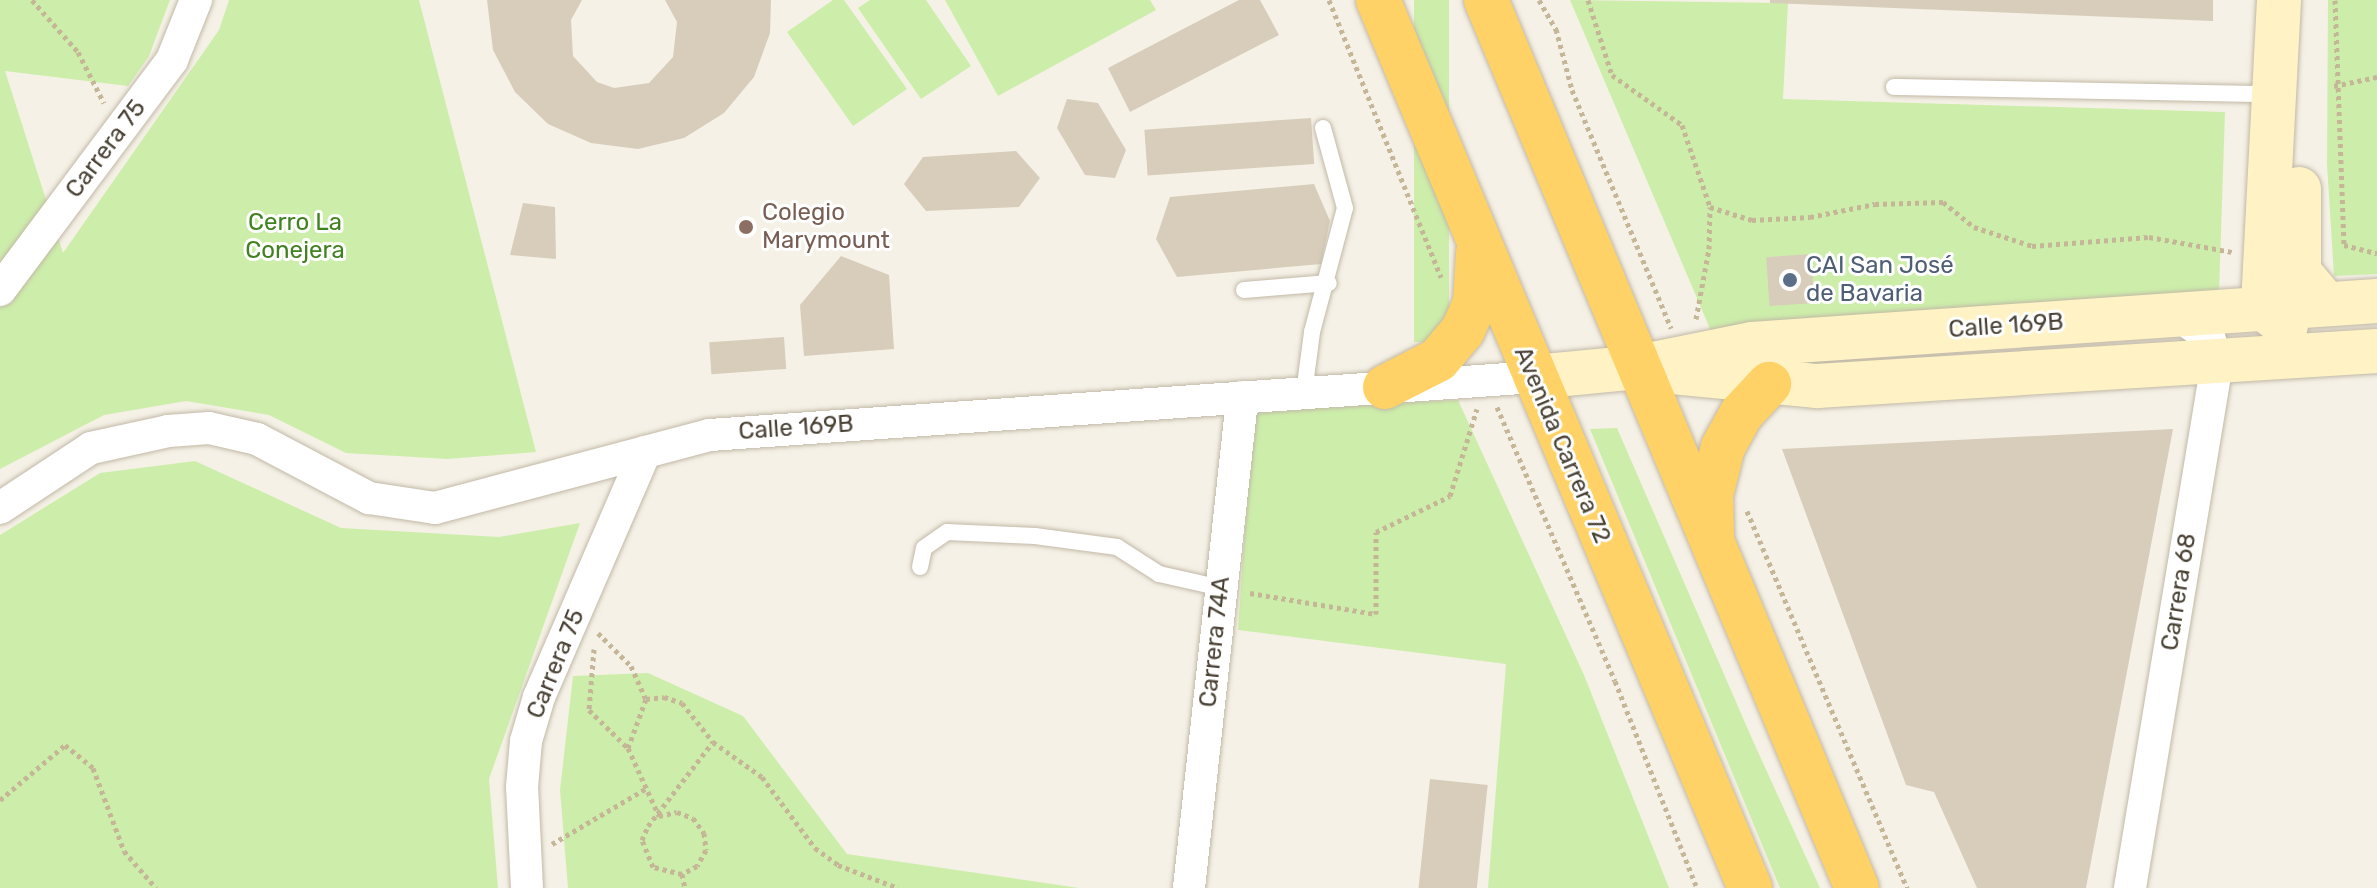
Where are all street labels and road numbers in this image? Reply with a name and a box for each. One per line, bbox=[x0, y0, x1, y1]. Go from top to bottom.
street label: Carrera 75 bbox=[60, 94, 152, 204]
street label: Calle 169B bbox=[1948, 308, 2064, 344]
street label: Avenida Carrera 72 bbox=[1508, 342, 1616, 548]
street label: Calle 169B bbox=[738, 410, 854, 446]
street label: Carrera 68 bbox=[2156, 531, 2202, 653]
street label: Carrera 74A bbox=[1194, 575, 1236, 709]
street label: Carrera 75 bbox=[521, 605, 591, 723]

